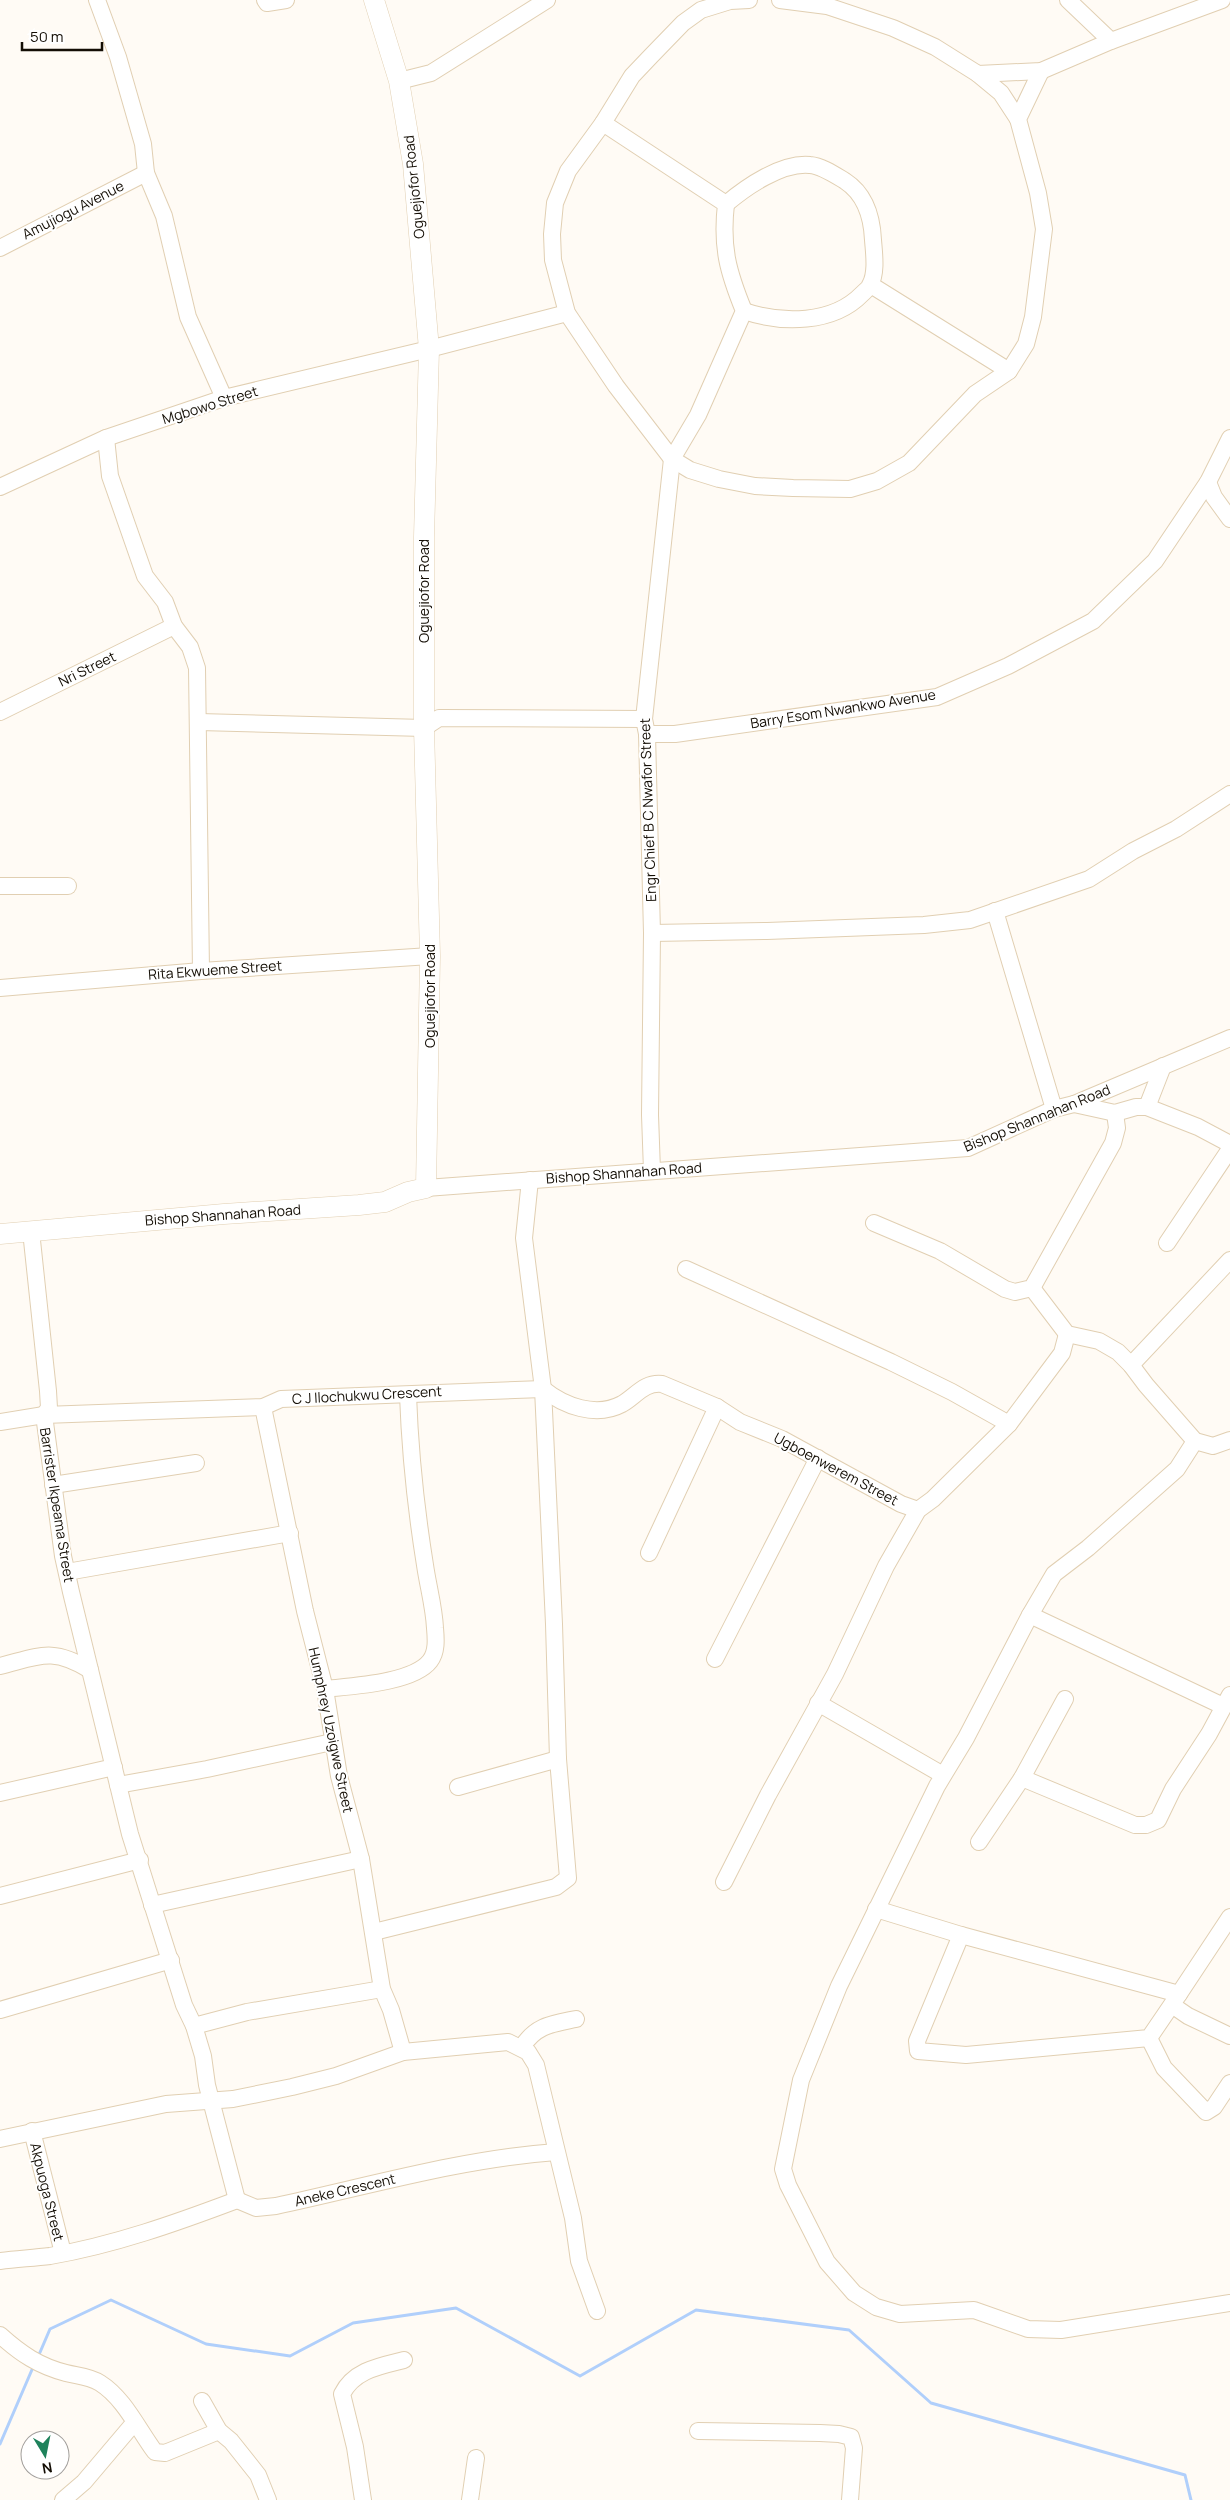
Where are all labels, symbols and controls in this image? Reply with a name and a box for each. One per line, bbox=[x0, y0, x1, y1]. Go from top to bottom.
scale bar bbox=[22, 20, 102, 52]
text: 50 m bbox=[30, 26, 64, 47]
street label: Oguejiofor Road bbox=[399, 134, 428, 240]
street label: Amujiogu Avenue bbox=[19, 176, 127, 243]
street label: Mgbowo Street bbox=[160, 381, 260, 428]
street label: Oguejiofor Road bbox=[414, 539, 433, 643]
street label: Nri Street bbox=[55, 646, 119, 691]
street label: Barry Esom Nwankwo Avenue bbox=[749, 684, 937, 733]
street label: Engr Chief B C Nwafor Street bbox=[635, 717, 660, 902]
street label: Oguejiofor Road bbox=[420, 944, 439, 1048]
street label: Rita Ekwueme Street bbox=[147, 955, 283, 984]
street label: Bishop Shannahan Road bbox=[961, 1079, 1113, 1156]
street label: Bishop Shannahan Road bbox=[545, 1158, 703, 1187]
street label: Bishop Shannahan Road bbox=[144, 1200, 302, 1229]
street label: C J Ilochukwu Crescent bbox=[292, 1381, 443, 1408]
street label: Barrister Ikpeama Street bbox=[36, 1426, 79, 1584]
street label: Ugboenwerem Street bbox=[771, 1428, 902, 1510]
street label: Humphrey Uzoigwe Street bbox=[305, 1645, 358, 1815]
street label: Akpuoga Street bbox=[26, 2141, 69, 2243]
street label: Aneke Crescent bbox=[293, 2169, 398, 2210]
north arrow bbox=[20, 2430, 70, 2480]
text: N bbox=[41, 2458, 54, 2479]

